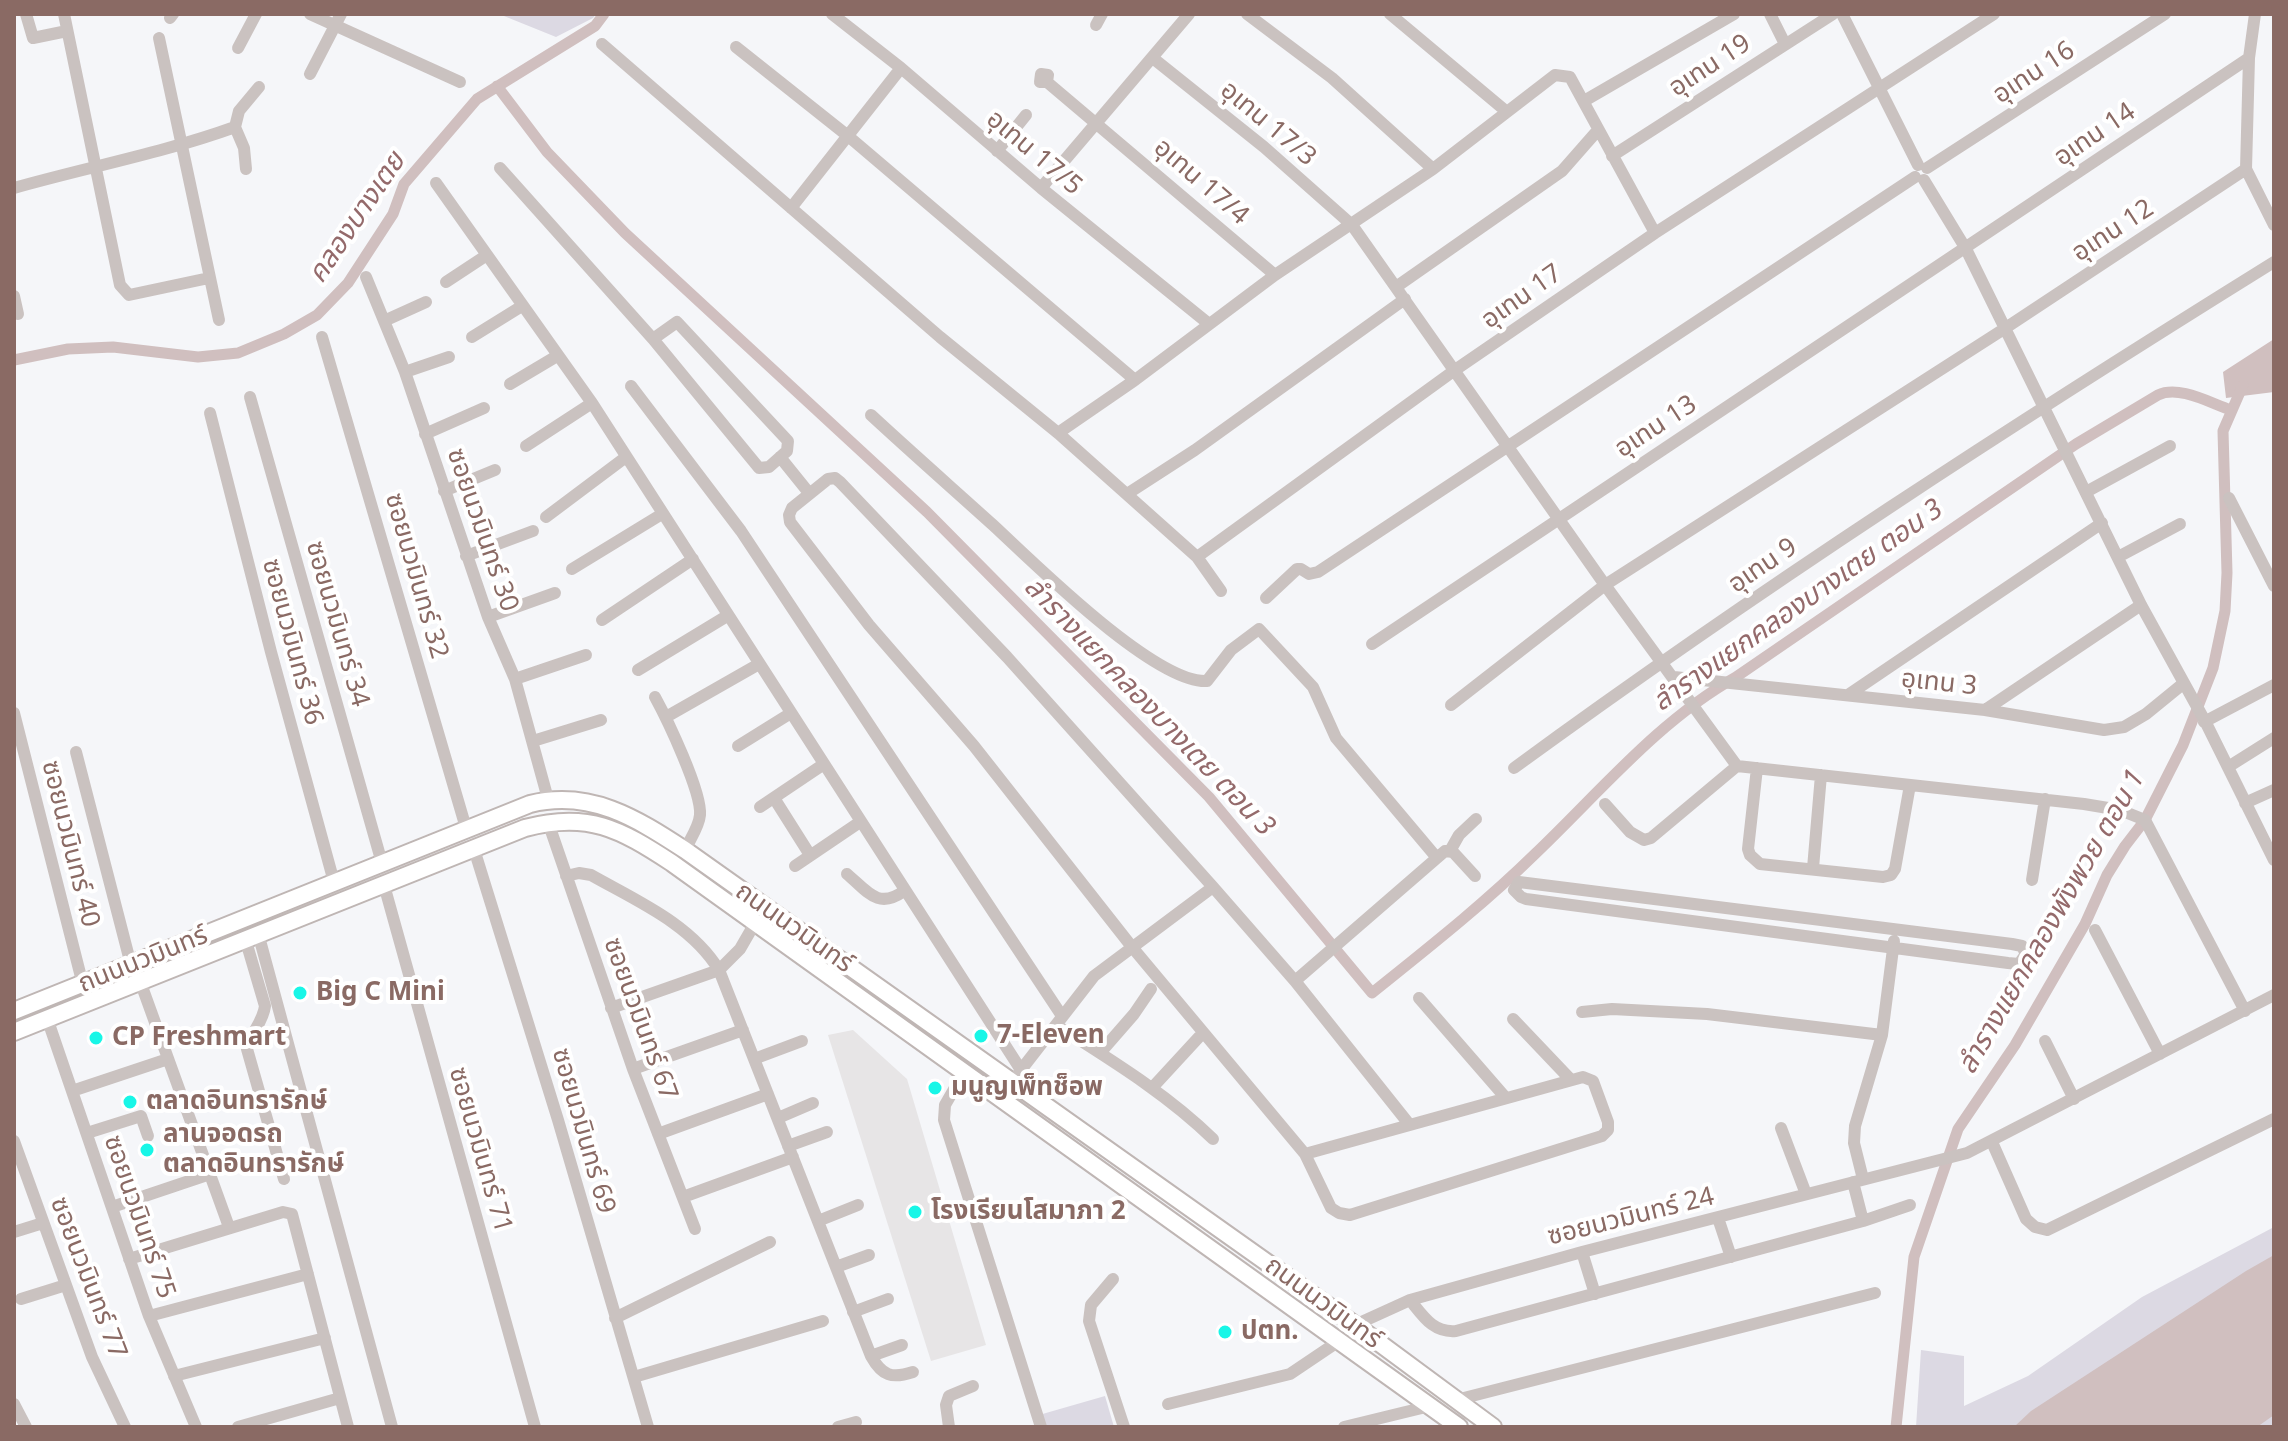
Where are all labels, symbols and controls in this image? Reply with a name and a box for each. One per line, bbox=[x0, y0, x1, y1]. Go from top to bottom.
street label: อุเทน 19 bbox=[1663, 28, 1757, 104]
street label: อุเทน 16 bbox=[1987, 35, 2081, 111]
street label: อุเทน 17/3 bbox=[1214, 75, 1322, 173]
street label: อุเทน 14 bbox=[2049, 97, 2141, 173]
street label: อุเทน 17/5 bbox=[980, 104, 1088, 202]
street label: อุเทน 17/4 bbox=[1147, 132, 1255, 232]
water label: คลองบางเตย bbox=[301, 146, 413, 290]
street label: อุเทน 12 bbox=[2066, 193, 2160, 269]
street label: อุเทน 17 bbox=[1476, 258, 1568, 336]
street label: อุเทน 13 bbox=[1609, 389, 1703, 465]
street label: ซอยนวมินทร์ 30 bbox=[439, 444, 525, 616]
street label: ซอยนวมินทร์ 32 bbox=[378, 490, 454, 662]
water label: ลำรางแยกคลองบางเตย ตอน 3 bbox=[1646, 493, 1950, 719]
street label: อุเทน 9 bbox=[1723, 532, 1803, 600]
street label: ซอยนวมินทร์ 34 bbox=[299, 538, 375, 710]
street label: ซอยนวมินทร์ 36 bbox=[255, 556, 329, 728]
water label: ลำรางแยกคลองบางเตย ตอน 3 bbox=[1016, 571, 1282, 843]
street label: อุเทน 3 bbox=[1900, 664, 1978, 702]
street label: ซอยนวมินทร์ 40 bbox=[34, 758, 106, 930]
water label: ลำรางแยกคลองพังพวย ตอน 1 bbox=[1951, 764, 2153, 1080]
street label: ถนนนวมินทร์ bbox=[729, 876, 859, 980]
street label: ถนนนวมินทร์ bbox=[74, 920, 212, 1000]
street label: ซอยนวมินทร์ 67 bbox=[596, 934, 684, 1104]
place label: Big C Mini bbox=[316, 977, 445, 1009]
marker: Big C Mini bbox=[291, 984, 309, 1002]
place label: 7-Eleven bbox=[997, 1020, 1105, 1052]
place label: CP Freshmart bbox=[112, 1022, 286, 1054]
marker: 7-Eleven bbox=[972, 1027, 990, 1045]
marker: CP Freshmart bbox=[87, 1029, 105, 1047]
street label: ซอยนวมินทร์ 69 bbox=[545, 1045, 621, 1217]
street label: ซอยนวมินทร์ 71 bbox=[442, 1064, 518, 1236]
place label: มนูญเพ็ทช็อพ bbox=[951, 1072, 1103, 1104]
marker: มนูญเพ็ทช็อพ bbox=[926, 1079, 944, 1097]
place label: ตลาดอินทรารักษ์ bbox=[146, 1086, 327, 1118]
marker: ตลาดอินทรารักษ์ bbox=[121, 1093, 139, 1111]
place label: ลานจอดรถ ตลาดอินทรารักษ์ bbox=[163, 1119, 344, 1180]
street label: ซอยนวมินทร์ 75 bbox=[96, 1131, 182, 1303]
marker: ลานจอดรถ ตลาดอินทรารักษ์ bbox=[138, 1141, 156, 1159]
street label: ซอยนวมินทร์ 24 bbox=[1545, 1181, 1717, 1253]
street label: ซอยนวมินทร์ 77 bbox=[43, 1193, 133, 1363]
place label: โรงเรียนโสมาภา 2 bbox=[931, 1196, 1126, 1228]
marker: โรงเรียนโสมาภา 2 bbox=[906, 1203, 924, 1221]
street label: ถนนนวมินทร์ bbox=[1259, 1250, 1387, 1356]
place label: ปตท. bbox=[1241, 1316, 1299, 1348]
marker: ปตท. bbox=[1216, 1323, 1234, 1341]

